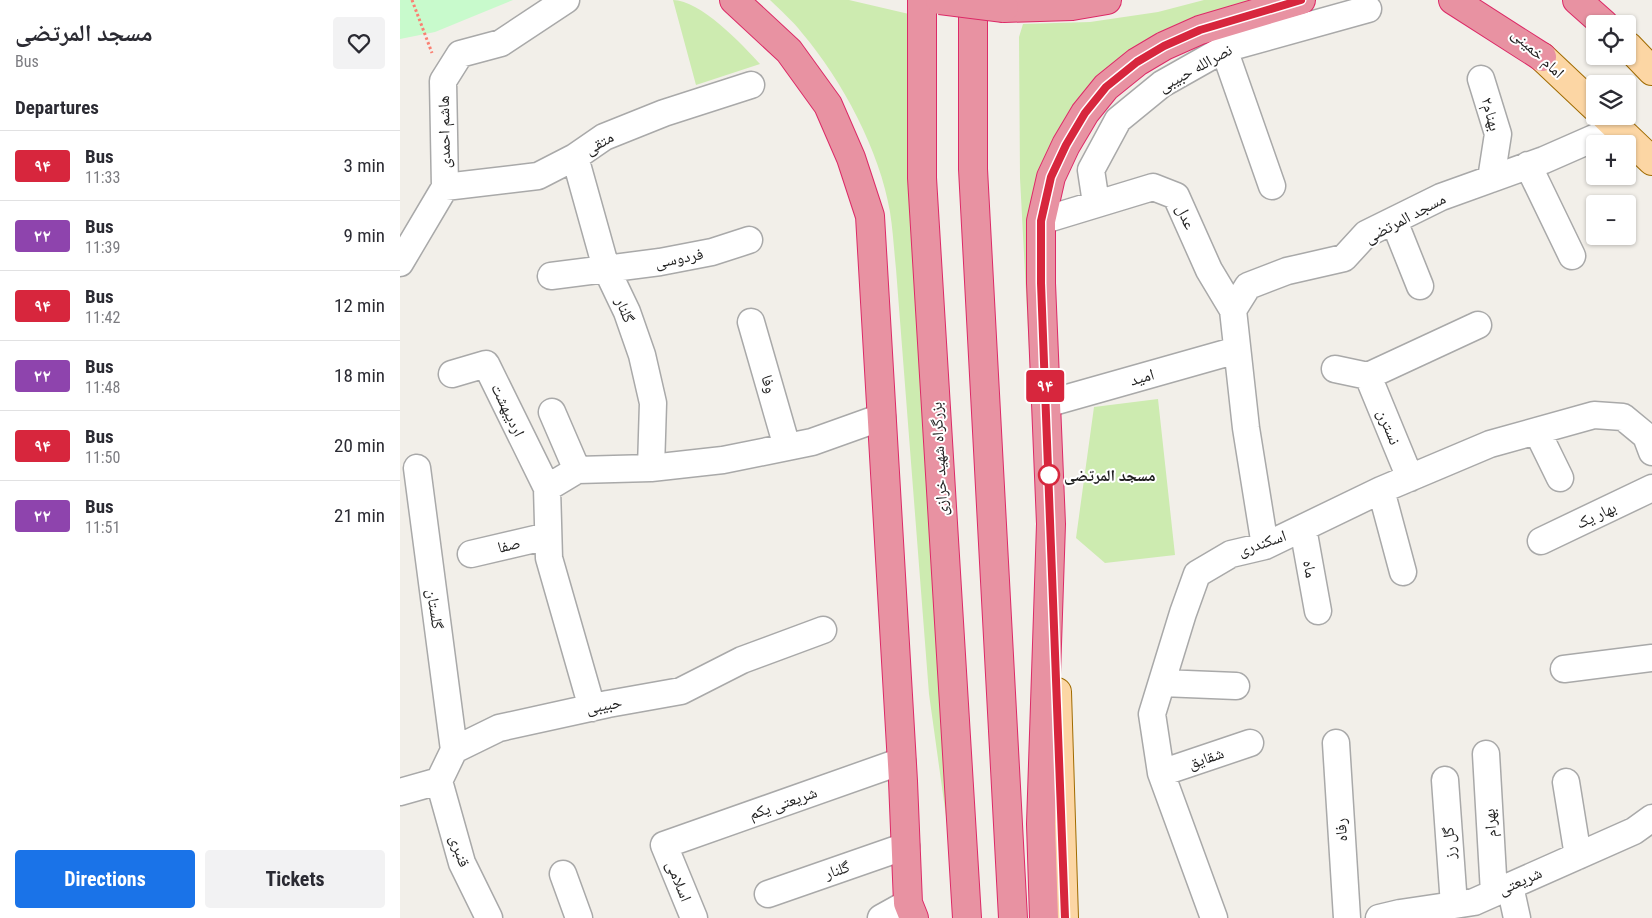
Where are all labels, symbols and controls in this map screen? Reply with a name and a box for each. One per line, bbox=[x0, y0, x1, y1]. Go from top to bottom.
map controls bbox=[1586, 15, 1636, 245]
button: locate bbox=[1586, 15, 1636, 65]
button: heart bbox=[333, 17, 385, 69]
text: مسجد المرتضی bbox=[15, 19, 153, 47]
street label: امام خمینی bbox=[1507, 24, 1568, 83]
street label: نصرالله حبیبی bbox=[1155, 40, 1236, 97]
text: Bus bbox=[15, 52, 39, 71]
button: layers bbox=[1586, 75, 1636, 125]
street label: هاشم احمدی bbox=[434, 95, 455, 169]
street label: بهنام۲ bbox=[1476, 95, 1505, 133]
text: Departures bbox=[15, 96, 99, 119]
street label: متقی bbox=[581, 127, 617, 160]
button: + bbox=[1586, 135, 1636, 185]
text: Bus bbox=[85, 145, 114, 168]
text: 3 min bbox=[343, 154, 385, 177]
text: ۹۴ bbox=[34, 155, 51, 176]
text: 11:33 bbox=[85, 168, 120, 187]
street label: مسجد المرتضی bbox=[1361, 189, 1449, 248]
button: − bbox=[1586, 195, 1636, 245]
street label: عدل bbox=[1171, 202, 1200, 233]
text: Bus bbox=[85, 215, 114, 238]
text: 9 min bbox=[343, 224, 385, 247]
text: ۲۲ bbox=[34, 225, 51, 246]
text: 11:39 bbox=[85, 238, 120, 257]
street label: فردوسی bbox=[653, 244, 705, 273]
text: Bus bbox=[85, 285, 114, 308]
text: 12 min bbox=[334, 294, 385, 317]
street label: گلنار bbox=[611, 294, 639, 326]
text: ۹۴ bbox=[34, 295, 51, 316]
text: 11:42 bbox=[85, 308, 120, 327]
text: Bus bbox=[85, 355, 114, 378]
text: 18 min bbox=[334, 364, 385, 387]
street label: امید bbox=[1128, 364, 1156, 390]
text: ۲۲ bbox=[34, 365, 51, 386]
line badge: ۹۴ bbox=[1022, 370, 1068, 402]
street label: وفا bbox=[757, 373, 781, 395]
text: ۹۴ bbox=[1036, 375, 1054, 396]
text: 11:48 bbox=[85, 378, 120, 397]
street label: اردیبهشت bbox=[487, 380, 529, 440]
street label: بزرگراه شهید خرازی bbox=[927, 401, 952, 517]
street label: نسترن bbox=[1372, 406, 1405, 448]
text: Bus bbox=[85, 425, 114, 448]
text: 20 min bbox=[334, 434, 385, 457]
text: ۹۴ bbox=[34, 435, 51, 456]
text: 11:50 bbox=[85, 448, 120, 467]
marker: مسجد المرتضی bbox=[1038, 464, 1060, 486]
place label: مسجد المرتضی bbox=[1064, 466, 1156, 485]
text: Bus bbox=[85, 495, 114, 518]
street label: بهار یک bbox=[1573, 497, 1619, 533]
text: 21 min bbox=[334, 504, 385, 527]
text: ۲۲ bbox=[34, 505, 51, 526]
text: 11:51 bbox=[85, 518, 120, 537]
street label: اسکندری bbox=[1235, 526, 1289, 561]
street label: صفا bbox=[496, 533, 522, 557]
street label: ماه bbox=[1299, 559, 1321, 579]
street label: گلستان bbox=[422, 588, 447, 631]
street label: حبیبی bbox=[584, 692, 624, 719]
street label: شقایق bbox=[1186, 743, 1227, 774]
street label: شریعتی یکم bbox=[746, 782, 820, 824]
street label: بهرام bbox=[1480, 808, 1501, 838]
street label: رفاه bbox=[1331, 818, 1351, 842]
street label: گل رز bbox=[1438, 826, 1461, 861]
street label: قنبری bbox=[445, 833, 474, 870]
button: Directions bbox=[15, 850, 195, 908]
button: Tickets bbox=[205, 850, 385, 908]
street label: گلنار bbox=[821, 857, 852, 883]
street label: اسلامی bbox=[661, 858, 696, 905]
street label: شریعتی bbox=[1495, 863, 1545, 900]

